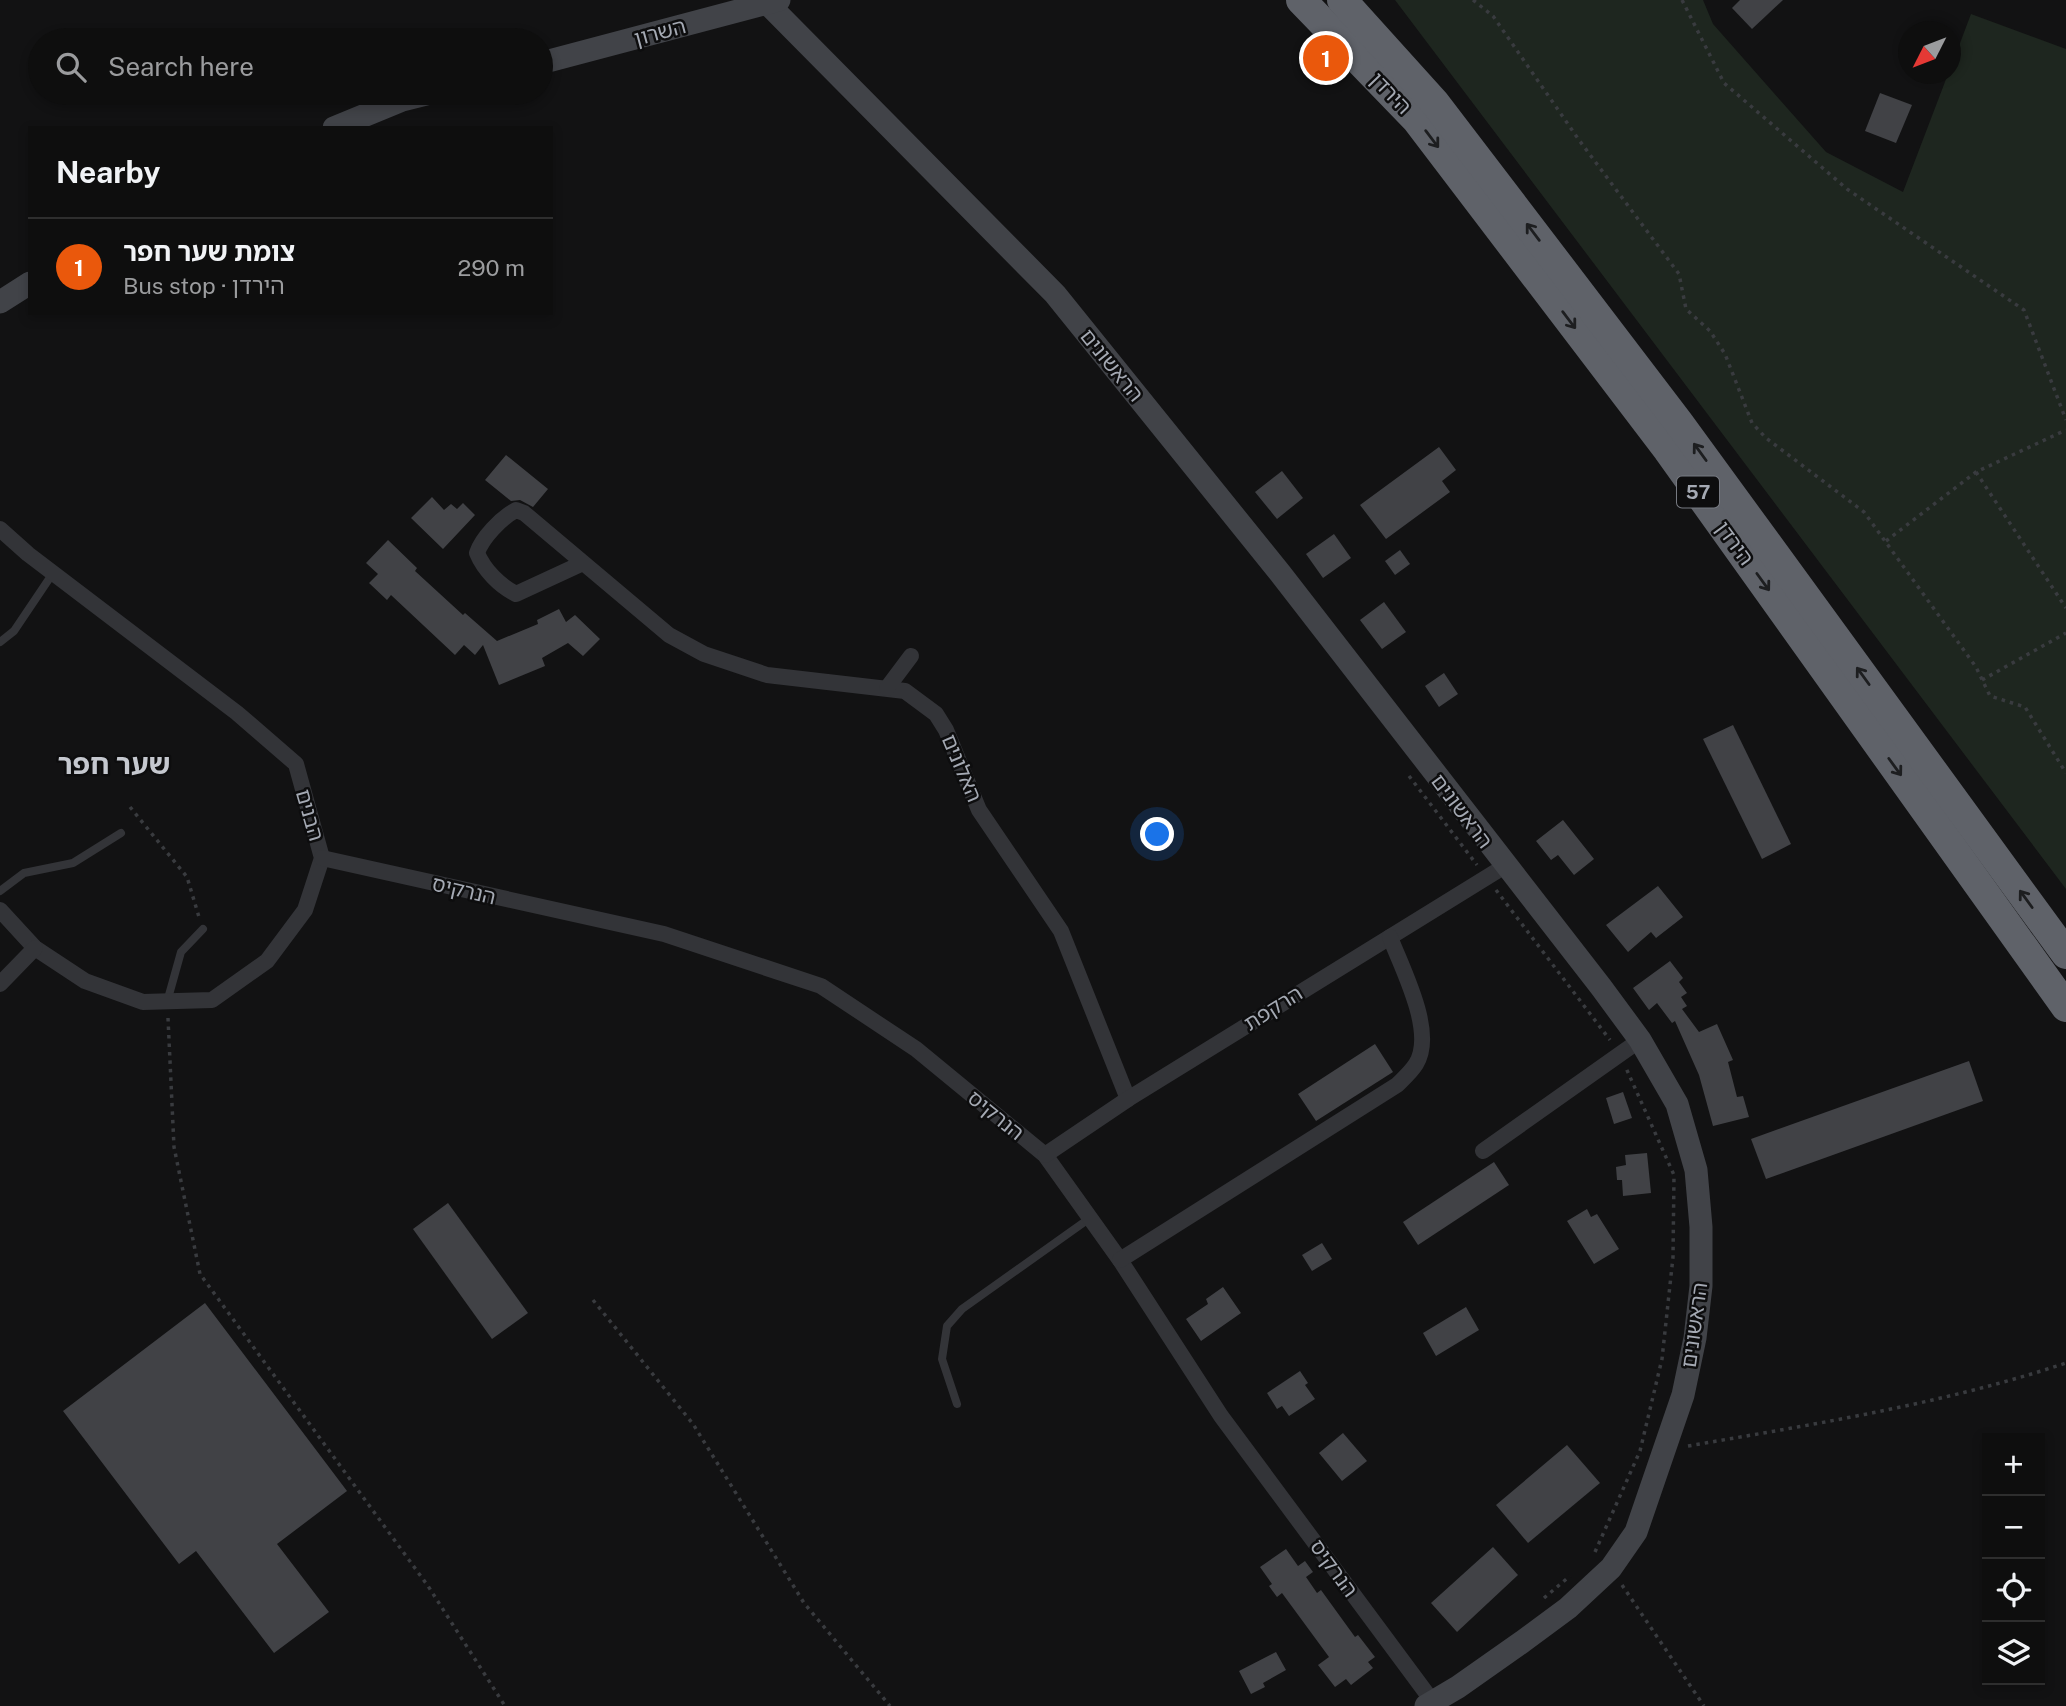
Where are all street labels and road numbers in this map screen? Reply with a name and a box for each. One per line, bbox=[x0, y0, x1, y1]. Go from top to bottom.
street label: השרון bbox=[631, 13, 689, 51]
street label: הירדן bbox=[1365, 67, 1417, 119]
street label: הראשונים bbox=[1075, 324, 1149, 406]
road number: 57 bbox=[1677, 477, 1719, 508]
street label: הירדן bbox=[1711, 516, 1759, 570]
street label: האלונים bbox=[937, 730, 987, 806]
street label: הראשונים bbox=[1426, 769, 1498, 853]
street label: הבנים bbox=[291, 786, 329, 844]
street label: הנרקיס bbox=[430, 871, 498, 909]
street label: הרקפת bbox=[1239, 980, 1307, 1036]
street label: הנרקיס bbox=[963, 1085, 1029, 1145]
street label: הראשונים bbox=[1676, 1281, 1712, 1369]
street label: הנרקיס bbox=[1305, 1534, 1363, 1602]

